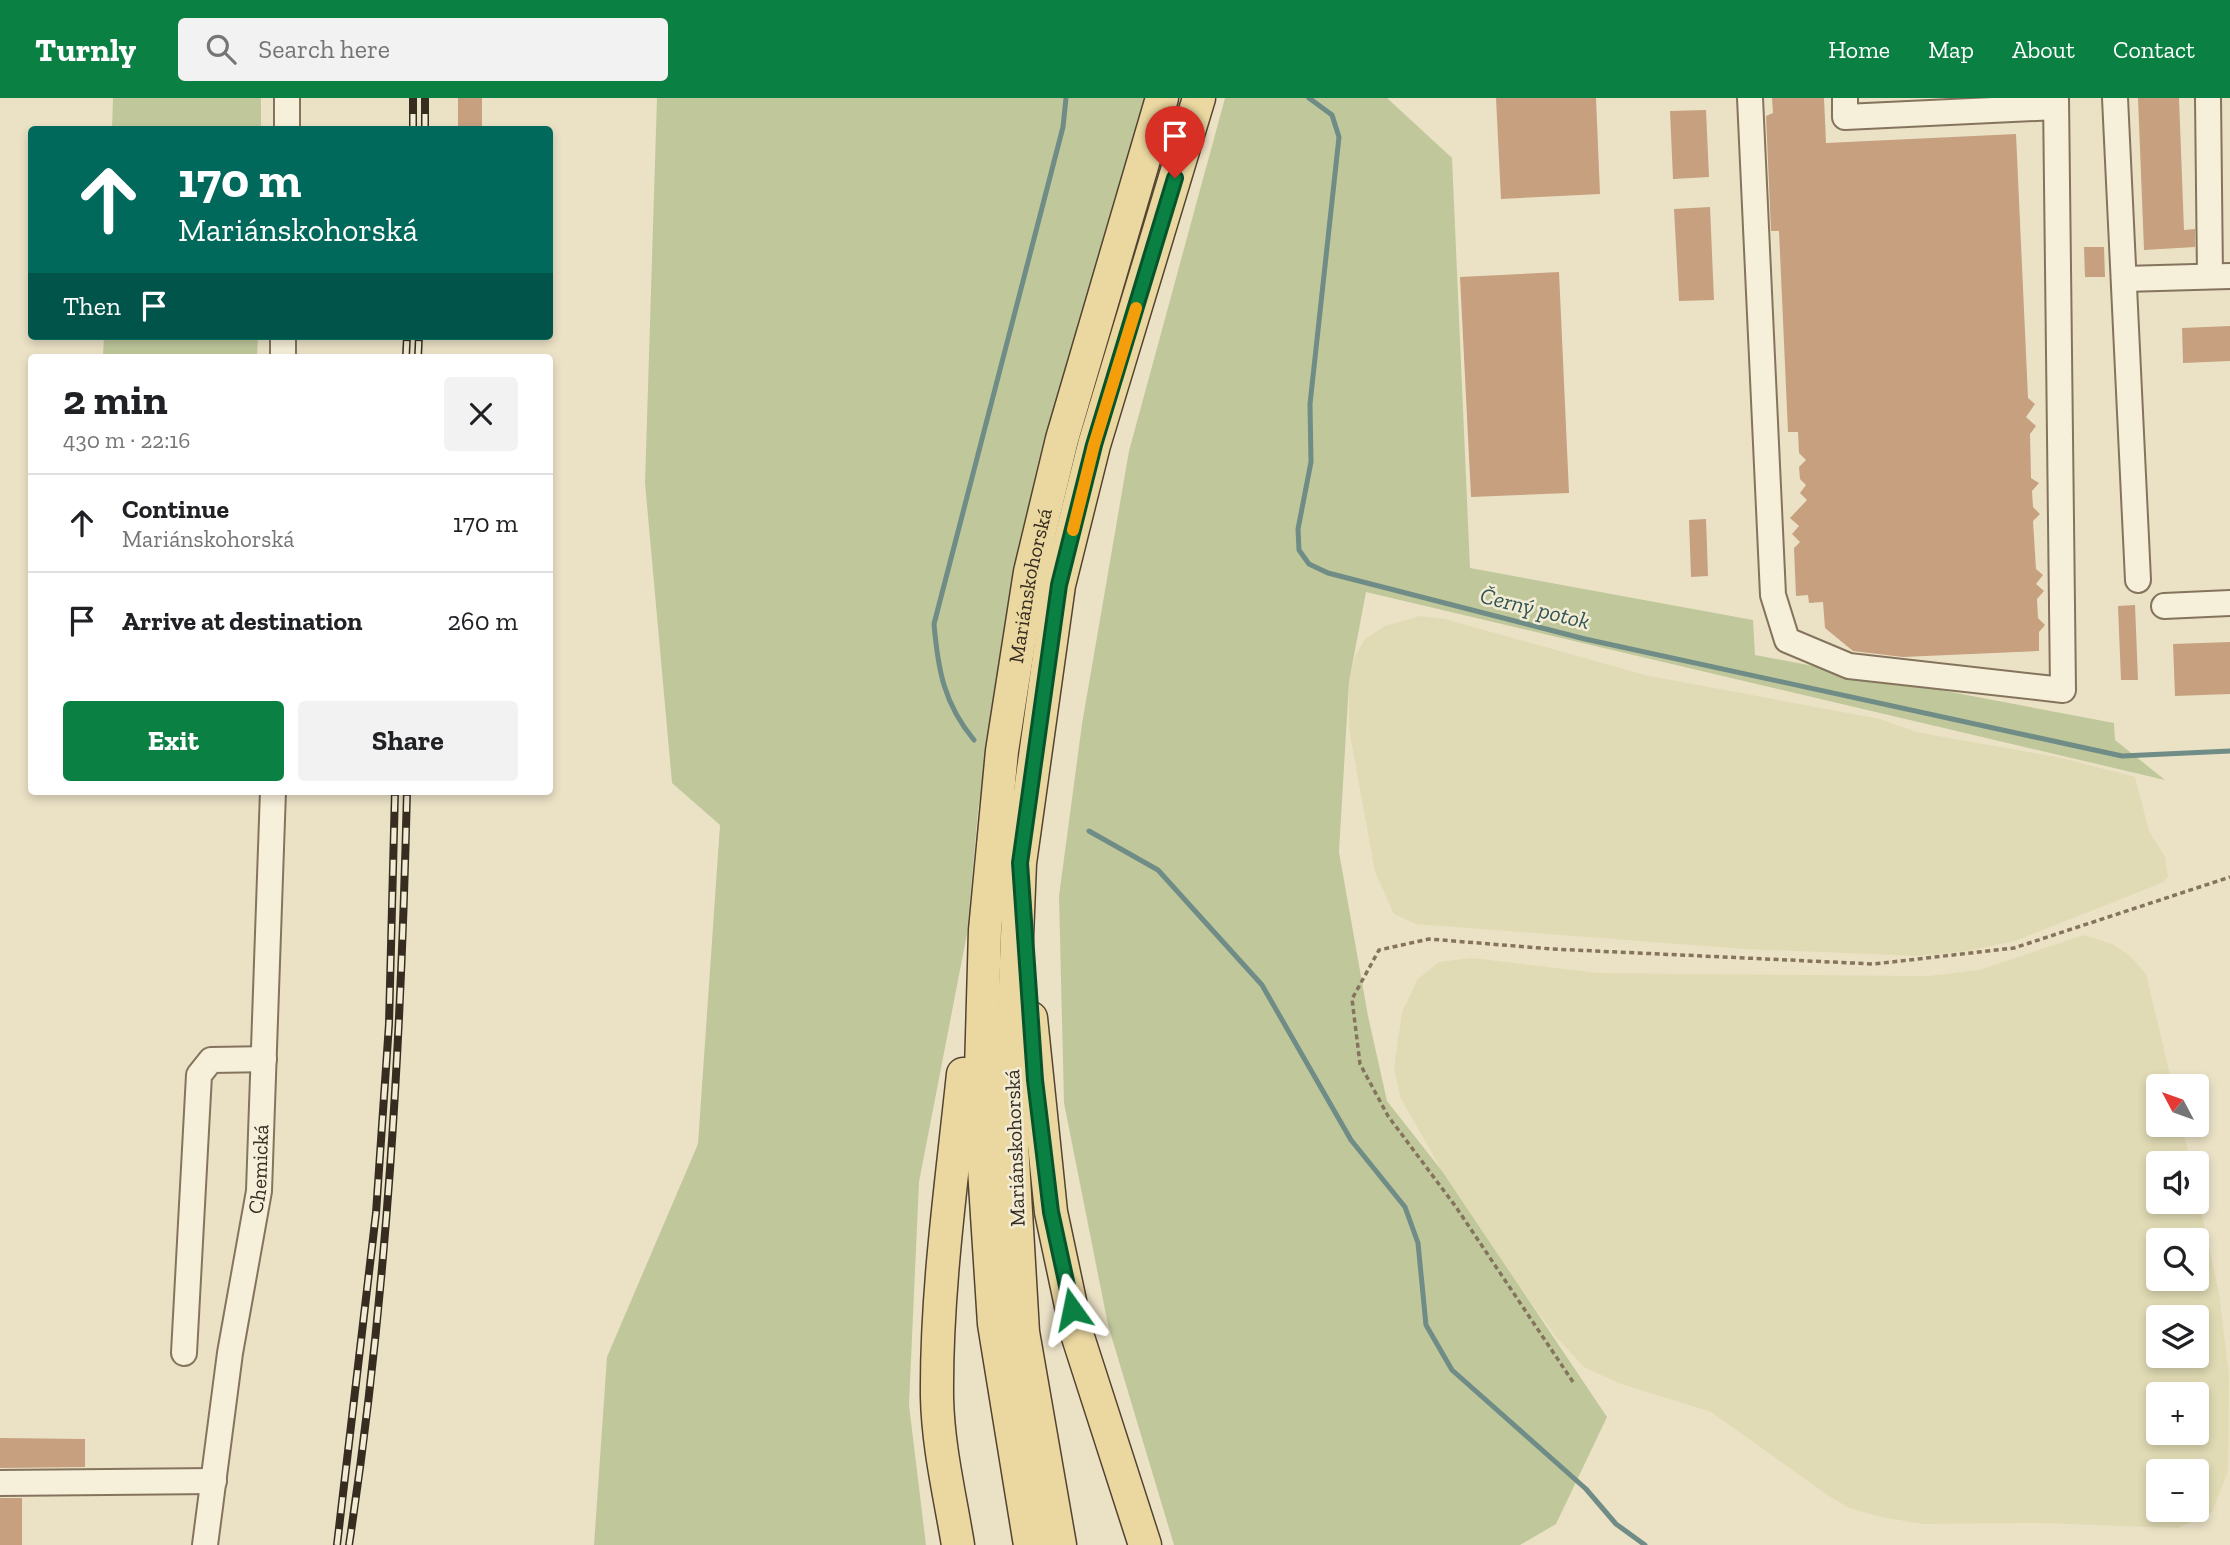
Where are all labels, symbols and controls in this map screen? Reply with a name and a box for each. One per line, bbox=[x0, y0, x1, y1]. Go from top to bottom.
search box bbox=[178, 18, 668, 81]
text: Turnly bbox=[35, 30, 136, 69]
icon: search bbox=[202, 30, 240, 68]
text: Search here bbox=[258, 33, 390, 65]
text: Home bbox=[1828, 35, 1890, 64]
text: Map bbox=[1928, 35, 1974, 64]
text: About bbox=[2012, 35, 2075, 64]
text: Contact bbox=[2113, 35, 2195, 64]
pin bbox=[1145, 106, 1205, 178]
icon: arrive bbox=[1156, 117, 1194, 155]
text: 170 m bbox=[178, 151, 301, 210]
icon: ahead bbox=[63, 154, 154, 245]
text: Mariánskohorská bbox=[178, 211, 418, 249]
icon: arrive bbox=[135, 287, 173, 325]
text: Then bbox=[63, 290, 121, 322]
text: 2 min bbox=[63, 374, 168, 425]
button: close bbox=[444, 377, 518, 451]
text: 430 m · 22:16 bbox=[63, 426, 190, 454]
text: Continue bbox=[122, 493, 229, 525]
icon: ahead bbox=[63, 504, 101, 542]
street label: Mariánskohorská bbox=[1003, 505, 1057, 665]
text: 170 m bbox=[453, 507, 518, 539]
text: Mariánskohorská bbox=[122, 525, 294, 553]
water label: Černý potok bbox=[1477, 581, 1593, 635]
icon: arrive bbox=[63, 602, 101, 640]
text: Arrive at destination bbox=[122, 605, 362, 637]
text: 260 m bbox=[447, 605, 518, 637]
button: Exit bbox=[63, 701, 284, 781]
button: Share bbox=[298, 701, 518, 781]
street label: Mariánskohorská bbox=[999, 1069, 1030, 1227]
north arrow bbox=[2146, 1074, 2208, 1138]
map controls bbox=[2146, 1074, 2209, 1522]
street label: Chemická bbox=[242, 1124, 273, 1216]
button: sound bbox=[2146, 1151, 2209, 1214]
button: search bbox=[2146, 1228, 2209, 1291]
position arrow bbox=[1035, 1272, 1109, 1346]
button: layers bbox=[2146, 1305, 2209, 1368]
button: + bbox=[2146, 1382, 2209, 1445]
button: − bbox=[2146, 1459, 2209, 1522]

